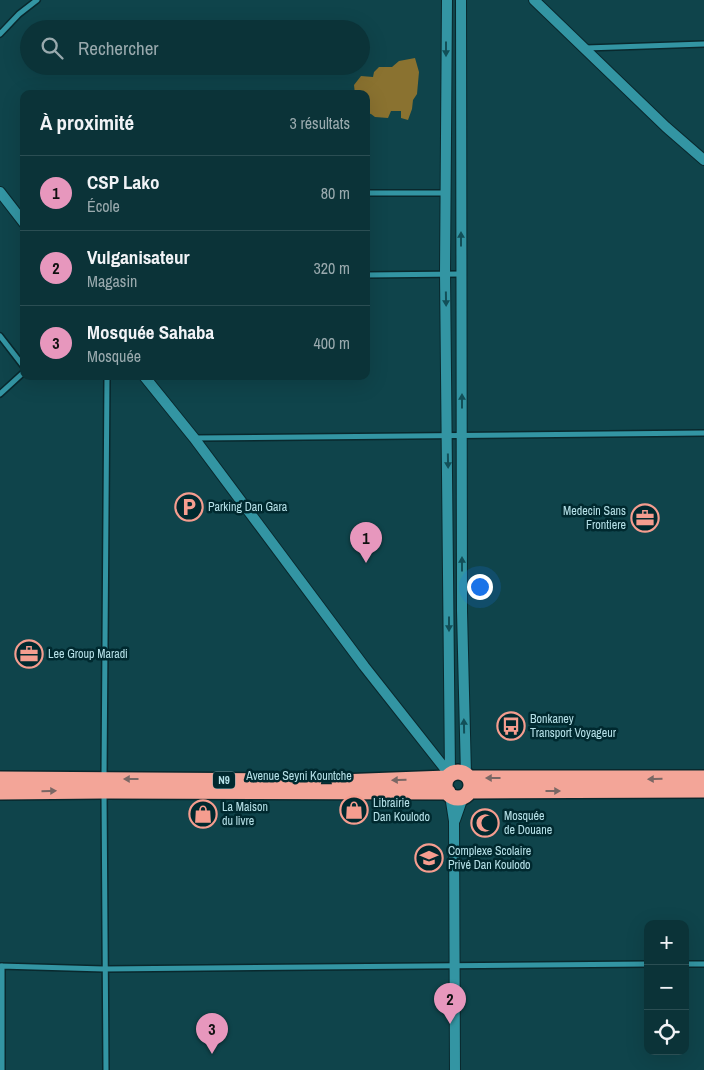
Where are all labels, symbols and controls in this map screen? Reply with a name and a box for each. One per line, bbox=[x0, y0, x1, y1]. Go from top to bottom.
search box bbox=[20, 20, 370, 75]
icon: search bbox=[38, 34, 66, 62]
text: Rechercher bbox=[78, 35, 159, 61]
one-way arrow bbox=[442, 41, 450, 57]
text: À proximité bbox=[40, 108, 134, 137]
text: 3 résultats bbox=[289, 112, 350, 134]
text: CSP Lako bbox=[87, 169, 159, 195]
text: 1 bbox=[52, 182, 60, 204]
text: 80 m bbox=[321, 182, 350, 204]
text: École bbox=[87, 195, 120, 217]
one-way arrow bbox=[457, 230, 465, 246]
text: Vulganisateur bbox=[87, 244, 189, 270]
text: 2 bbox=[52, 257, 60, 279]
text: 320 m bbox=[314, 257, 350, 279]
text: Magasin bbox=[87, 270, 137, 292]
one-way arrow bbox=[442, 291, 450, 307]
text: Mosquée Sahaba bbox=[87, 319, 214, 345]
text: 3 bbox=[52, 332, 60, 354]
text: 400 m bbox=[314, 332, 350, 354]
text: Mosquée bbox=[87, 345, 141, 367]
one-way arrow bbox=[458, 393, 466, 409]
one-way arrow bbox=[444, 453, 452, 469]
parking icon: Parking Dan Gara bbox=[174, 492, 204, 522]
place label: Parking Dan Gara bbox=[208, 499, 288, 515]
place label: Medecin Sans Frontiere bbox=[563, 503, 626, 533]
office icon: Medecin Sans Frontiere bbox=[630, 503, 660, 533]
pin: 1 bbox=[350, 522, 382, 563]
one-way arrow bbox=[458, 555, 466, 571]
your location bbox=[467, 574, 493, 600]
one-way arrow bbox=[445, 616, 453, 632]
office icon: Lee Group Maradi bbox=[14, 639, 44, 669]
place label: Lee Group Maradi bbox=[48, 646, 128, 662]
bus stop icon: Bonkaney Transport Voyageur bbox=[496, 711, 526, 741]
place label: Bonkaney Transport Voyageur bbox=[530, 711, 617, 741]
one-way arrow bbox=[460, 718, 468, 734]
street label: Avenue Seyni Kountche bbox=[245, 768, 352, 784]
road number: N9 bbox=[213, 772, 235, 788]
one-way arrow bbox=[485, 774, 501, 782]
one-way arrow bbox=[123, 775, 139, 783]
one-way arrow bbox=[647, 775, 663, 783]
one-way arrow bbox=[390, 776, 406, 784]
one-way arrow bbox=[41, 787, 57, 795]
one-way arrow bbox=[546, 787, 562, 795]
shop icon: Librairie Dan Koulodo bbox=[339, 795, 369, 825]
place label: Librairie Dan Koulodo bbox=[373, 795, 430, 825]
shop icon: La Maison du livre bbox=[188, 799, 218, 829]
place label: La Maison du livre bbox=[222, 799, 268, 829]
mosque icon: Mosquée de Douane bbox=[470, 808, 500, 838]
place label: Mosquée de Douane bbox=[504, 808, 552, 838]
school or university icon: Complexe Scolaire Privé Dan Koulodo bbox=[414, 843, 444, 873]
place label: Complexe Scolaire Privé Dan Koulodo bbox=[448, 843, 531, 873]
map controls bbox=[644, 920, 689, 1055]
button: + bbox=[644, 920, 689, 965]
button: − bbox=[644, 965, 689, 1010]
pin: 2 bbox=[434, 983, 466, 1024]
button: locate bbox=[644, 1010, 689, 1055]
pin: 3 bbox=[196, 1013, 228, 1054]

